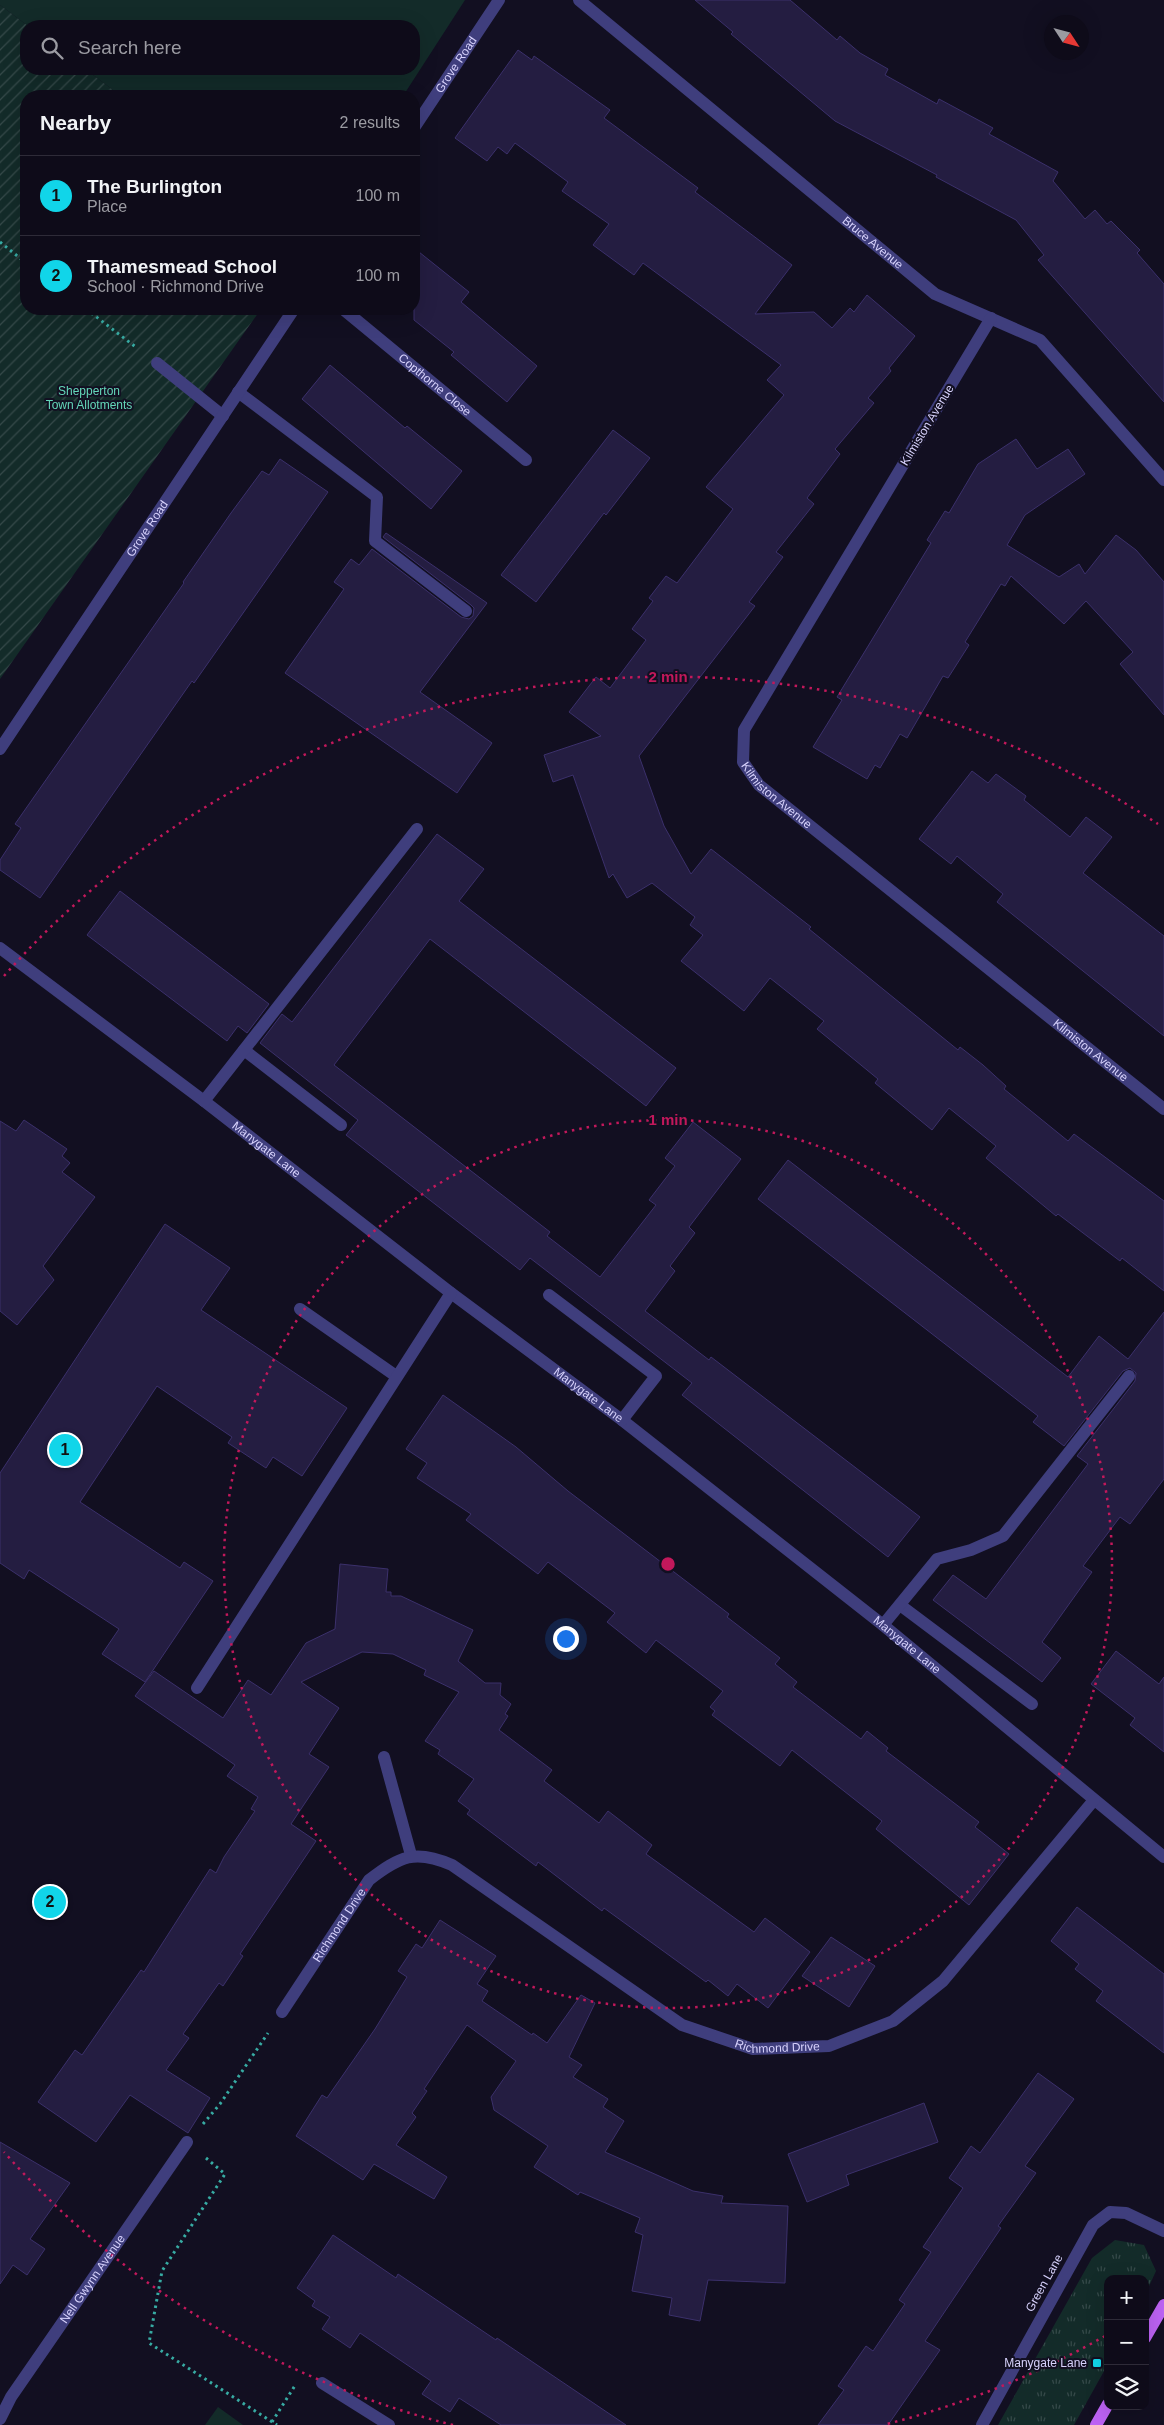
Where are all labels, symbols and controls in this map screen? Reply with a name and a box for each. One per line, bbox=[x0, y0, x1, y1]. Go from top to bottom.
north arrow bbox=[1044, 15, 1089, 60]
search box bbox=[20, 20, 420, 75]
icon: search bbox=[38, 34, 66, 62]
street label: Grove Road bbox=[432, 34, 480, 96]
text: Search here bbox=[78, 37, 182, 58]
text: Nearby bbox=[40, 111, 111, 134]
text: 2 results bbox=[340, 114, 400, 131]
text: The Burlington bbox=[87, 176, 222, 197]
text: 1 bbox=[52, 187, 60, 204]
text: 100 m bbox=[356, 187, 400, 204]
text: Place bbox=[87, 198, 127, 215]
street label: Bruce Avenue bbox=[840, 213, 906, 272]
text: Thamesmead School bbox=[87, 256, 277, 277]
text: 2 bbox=[52, 267, 60, 284]
text: 100 m bbox=[356, 267, 400, 284]
text: School · Richmond Drive bbox=[87, 278, 264, 295]
street label: Copthorne Close bbox=[396, 351, 474, 419]
street label: Kilmiston Avenue bbox=[897, 382, 957, 468]
park label: Shepperton Town Allotments bbox=[46, 384, 132, 412]
street label: Grove Road bbox=[123, 498, 171, 559]
text: 2 min bbox=[648, 668, 688, 685]
street label: Kilmiston Avenue bbox=[738, 759, 815, 832]
street label: Kilmiston Avenue bbox=[1050, 1016, 1131, 1085]
text: 1 min bbox=[648, 1111, 688, 1128]
street label: Manygate Lane bbox=[229, 1119, 304, 1181]
street label: Manygate Lane bbox=[551, 1365, 626, 1426]
pin: 1 bbox=[49, 1431, 81, 1469]
centre of rings bbox=[659, 1555, 677, 1573]
street label: Manygate Lane bbox=[871, 1613, 944, 1677]
your location bbox=[553, 1626, 579, 1652]
pin: 2 bbox=[34, 1883, 66, 1921]
street label: Richmond Drive bbox=[310, 1885, 369, 1965]
street label: Richmond Drive bbox=[733, 2036, 820, 2056]
street label: Nell Gwynn Avenue bbox=[57, 2232, 128, 2326]
street label: Green Lane bbox=[1023, 2252, 1066, 2314]
map controls bbox=[1104, 2275, 1149, 2410]
button: + bbox=[1104, 2275, 1149, 2320]
button: − bbox=[1104, 2320, 1149, 2365]
place label: Manygate Lane bbox=[1004, 2356, 1087, 2370]
marker: Manygate Lane bbox=[1091, 2357, 1103, 2369]
button: layers bbox=[1104, 2365, 1149, 2410]

